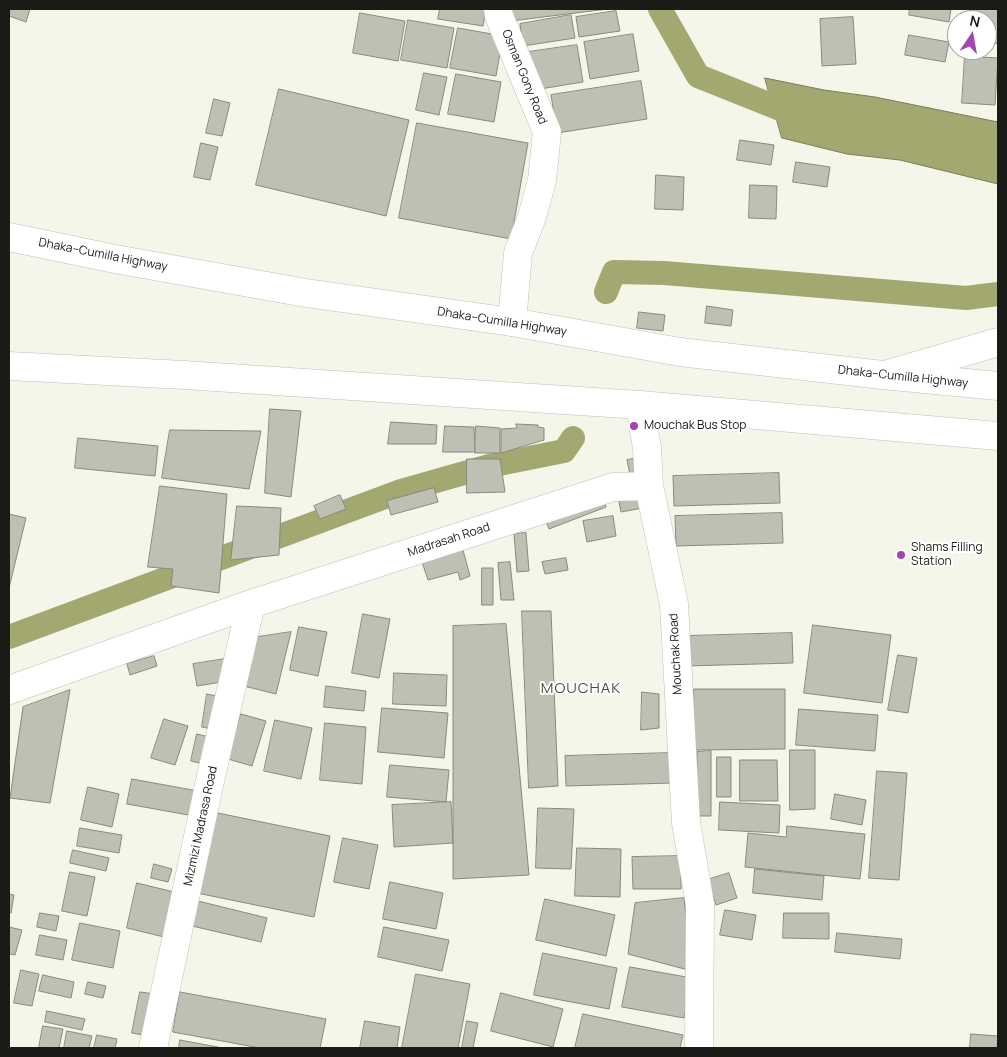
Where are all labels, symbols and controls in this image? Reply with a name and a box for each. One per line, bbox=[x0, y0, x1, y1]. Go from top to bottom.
north arrow bbox=[947, 10, 997, 60]
text: N bbox=[968, 10, 982, 31]
street label: Osman Gony Road bbox=[498, 27, 550, 127]
street label: Dhaka–Cumilla Highway bbox=[37, 235, 169, 275]
street label: Dhaka–Cumilla Highway bbox=[436, 305, 568, 339]
street label: Dhaka–Cumilla Highway bbox=[837, 363, 969, 391]
place label: Mouchak Bus Stop bbox=[644, 419, 746, 433]
marker: Mouchak Bus Stop bbox=[628, 420, 640, 432]
street label: Madrasah Road bbox=[406, 520, 492, 560]
place label: Shams Filling Station bbox=[911, 541, 983, 569]
marker: Shams Filling Station bbox=[895, 549, 907, 561]
street label: Mouchak Road bbox=[667, 613, 685, 695]
district label: MOUCHAK bbox=[540, 680, 622, 698]
street label: Mizmizi Madrasa Road bbox=[181, 765, 221, 887]

